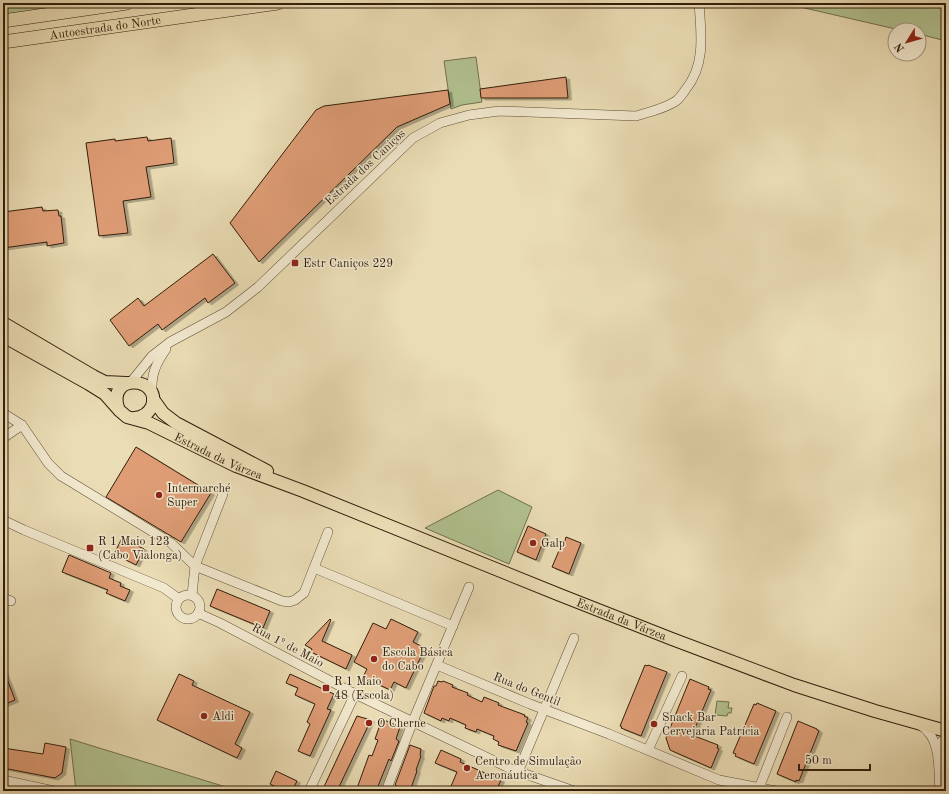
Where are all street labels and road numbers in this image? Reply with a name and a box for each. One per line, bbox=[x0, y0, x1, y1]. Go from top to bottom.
street label: Autoestrada do Norte bbox=[49, 15, 162, 42]
street label: Estrada dos Caniços bbox=[323, 128, 408, 208]
street label: Estrada da Várzea bbox=[172, 431, 264, 482]
street label: Estrada da Várzea bbox=[574, 597, 668, 643]
street label: Rua 1º de Maio bbox=[250, 622, 325, 670]
street label: Rua do Gentil bbox=[491, 671, 562, 709]

